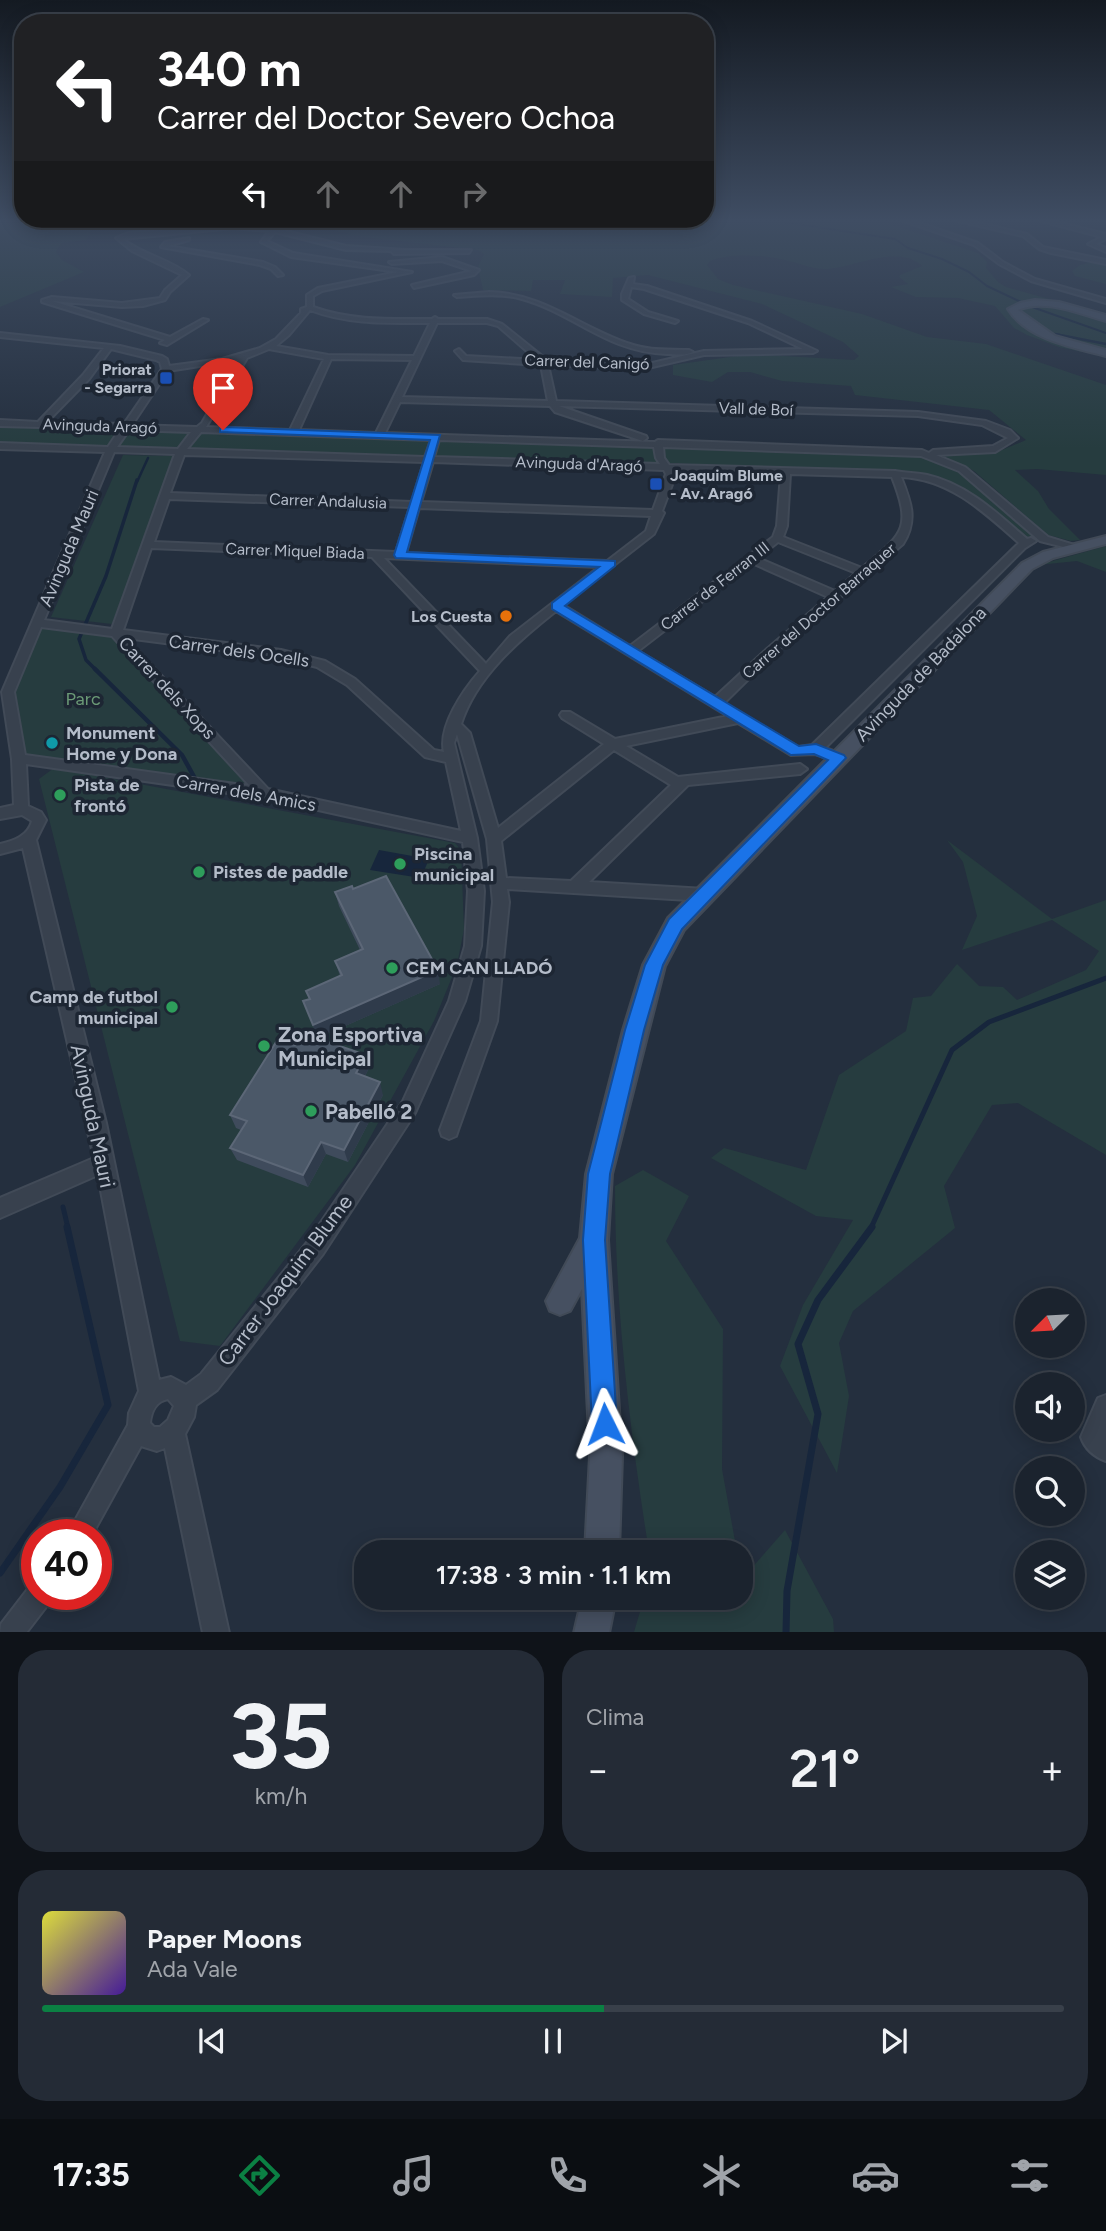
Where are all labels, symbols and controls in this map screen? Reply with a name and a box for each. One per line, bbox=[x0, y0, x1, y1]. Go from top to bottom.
text: 340 m bbox=[157, 39, 301, 98]
icon: left bbox=[42, 42, 133, 133]
text: Carrer del Doctor Severo Ochoa bbox=[157, 99, 615, 137]
icon: left bbox=[236, 175, 274, 213]
icon: ahead bbox=[309, 175, 347, 213]
icon: ahead bbox=[382, 175, 420, 213]
icon: right bbox=[455, 175, 493, 213]
street label: Carrer del Canigó bbox=[524, 350, 650, 374]
pin bbox=[193, 358, 253, 430]
place label: Priorat - Segarra bbox=[84, 360, 152, 397]
icon: arrive bbox=[204, 369, 242, 407]
marker: Priorat - Segarra bbox=[158, 370, 174, 386]
street label: Vall de Boí bbox=[718, 398, 795, 420]
street label: Avinguda Aragó bbox=[42, 415, 158, 437]
street label: Avinguda d'Aragó bbox=[515, 452, 643, 476]
place label: Joaquim Blume - Av. Aragó bbox=[670, 466, 783, 503]
marker: Joaquim Blume - Av. Aragó bbox=[648, 476, 664, 492]
street label: Avinguda Mauri bbox=[34, 486, 104, 610]
street label: Carrer Andalusia bbox=[269, 489, 387, 513]
street label: Carrer de Ferran III bbox=[657, 538, 773, 634]
street label: Carrer Miquel Biada bbox=[225, 539, 365, 563]
street label: Carrer del Doctor Barraquer bbox=[738, 539, 900, 683]
street label: Avinguda de Badalona bbox=[851, 602, 991, 746]
place label: Los Cuesta bbox=[411, 607, 492, 626]
marker: Los Cuesta bbox=[498, 608, 514, 624]
street label: Carrer dels Ocells bbox=[167, 630, 311, 672]
street label: Carrer dels Xops bbox=[114, 632, 220, 744]
park label: Parc bbox=[65, 688, 101, 710]
place label: Monument Home y Dona bbox=[66, 722, 177, 765]
marker: Monument Home y Dona bbox=[44, 735, 60, 751]
street label: Carrer dels Amics bbox=[174, 770, 318, 816]
place label: Pista de frontó bbox=[74, 774, 140, 817]
marker: Pista de frontó bbox=[52, 787, 68, 803]
place label: Piscina municipal bbox=[414, 843, 494, 886]
marker: Piscina municipal bbox=[392, 856, 408, 872]
place label: Pistes de paddle bbox=[213, 861, 348, 883]
marker: Pistes de paddle bbox=[191, 864, 207, 880]
place label: CEM CAN LLADÓ bbox=[406, 957, 552, 979]
marker: CEM CAN LLADÓ bbox=[384, 960, 400, 976]
place label: Camp de futbol municipal bbox=[29, 986, 158, 1029]
marker: Camp de futbol municipal bbox=[164, 999, 180, 1015]
place label: Zona Esportiva Municipal bbox=[278, 1022, 423, 1071]
marker: Zona Esportiva Municipal bbox=[256, 1038, 272, 1054]
street label: Avinguda Mauri bbox=[66, 1042, 120, 1190]
place label: Pabelló 2 bbox=[325, 1099, 413, 1124]
marker: Pabelló 2 bbox=[303, 1103, 319, 1119]
street label: Carrer Joaquim Blume bbox=[212, 1190, 358, 1370]
north arrow bbox=[1015, 1288, 1085, 1358]
map controls bbox=[1015, 1288, 1085, 1610]
button: sound bbox=[1015, 1372, 1085, 1442]
position arrow bbox=[568, 1387, 642, 1461]
button: search bbox=[1015, 1456, 1085, 1526]
speed limit sign: 40 bbox=[21, 1519, 112, 1610]
button: layers bbox=[1015, 1540, 1085, 1610]
text: 17:38 · 3 min · 1.1 km bbox=[436, 1559, 671, 1591]
text: 35 bbox=[229, 1682, 333, 1791]
text: Clima bbox=[586, 1703, 644, 1731]
text: 21° bbox=[790, 1738, 860, 1800]
text: − bbox=[586, 1747, 610, 1793]
text: + bbox=[1040, 1747, 1064, 1793]
text: km/h bbox=[255, 1782, 307, 1810]
text: Paper Moons bbox=[147, 1923, 302, 1955]
text: Ada Vale bbox=[147, 1955, 238, 1983]
icon: previous bbox=[193, 2022, 231, 2060]
icon: pause bbox=[534, 2022, 572, 2060]
icon: next bbox=[875, 2022, 913, 2060]
icon: directions bbox=[235, 2151, 284, 2200]
icon: music bbox=[389, 2151, 438, 2200]
icon: phone bbox=[543, 2151, 592, 2200]
icon: climate bbox=[697, 2151, 746, 2200]
icon: car bbox=[851, 2151, 900, 2200]
icon: filters bbox=[1005, 2151, 1054, 2200]
text: 17:35 bbox=[52, 2156, 130, 2194]

